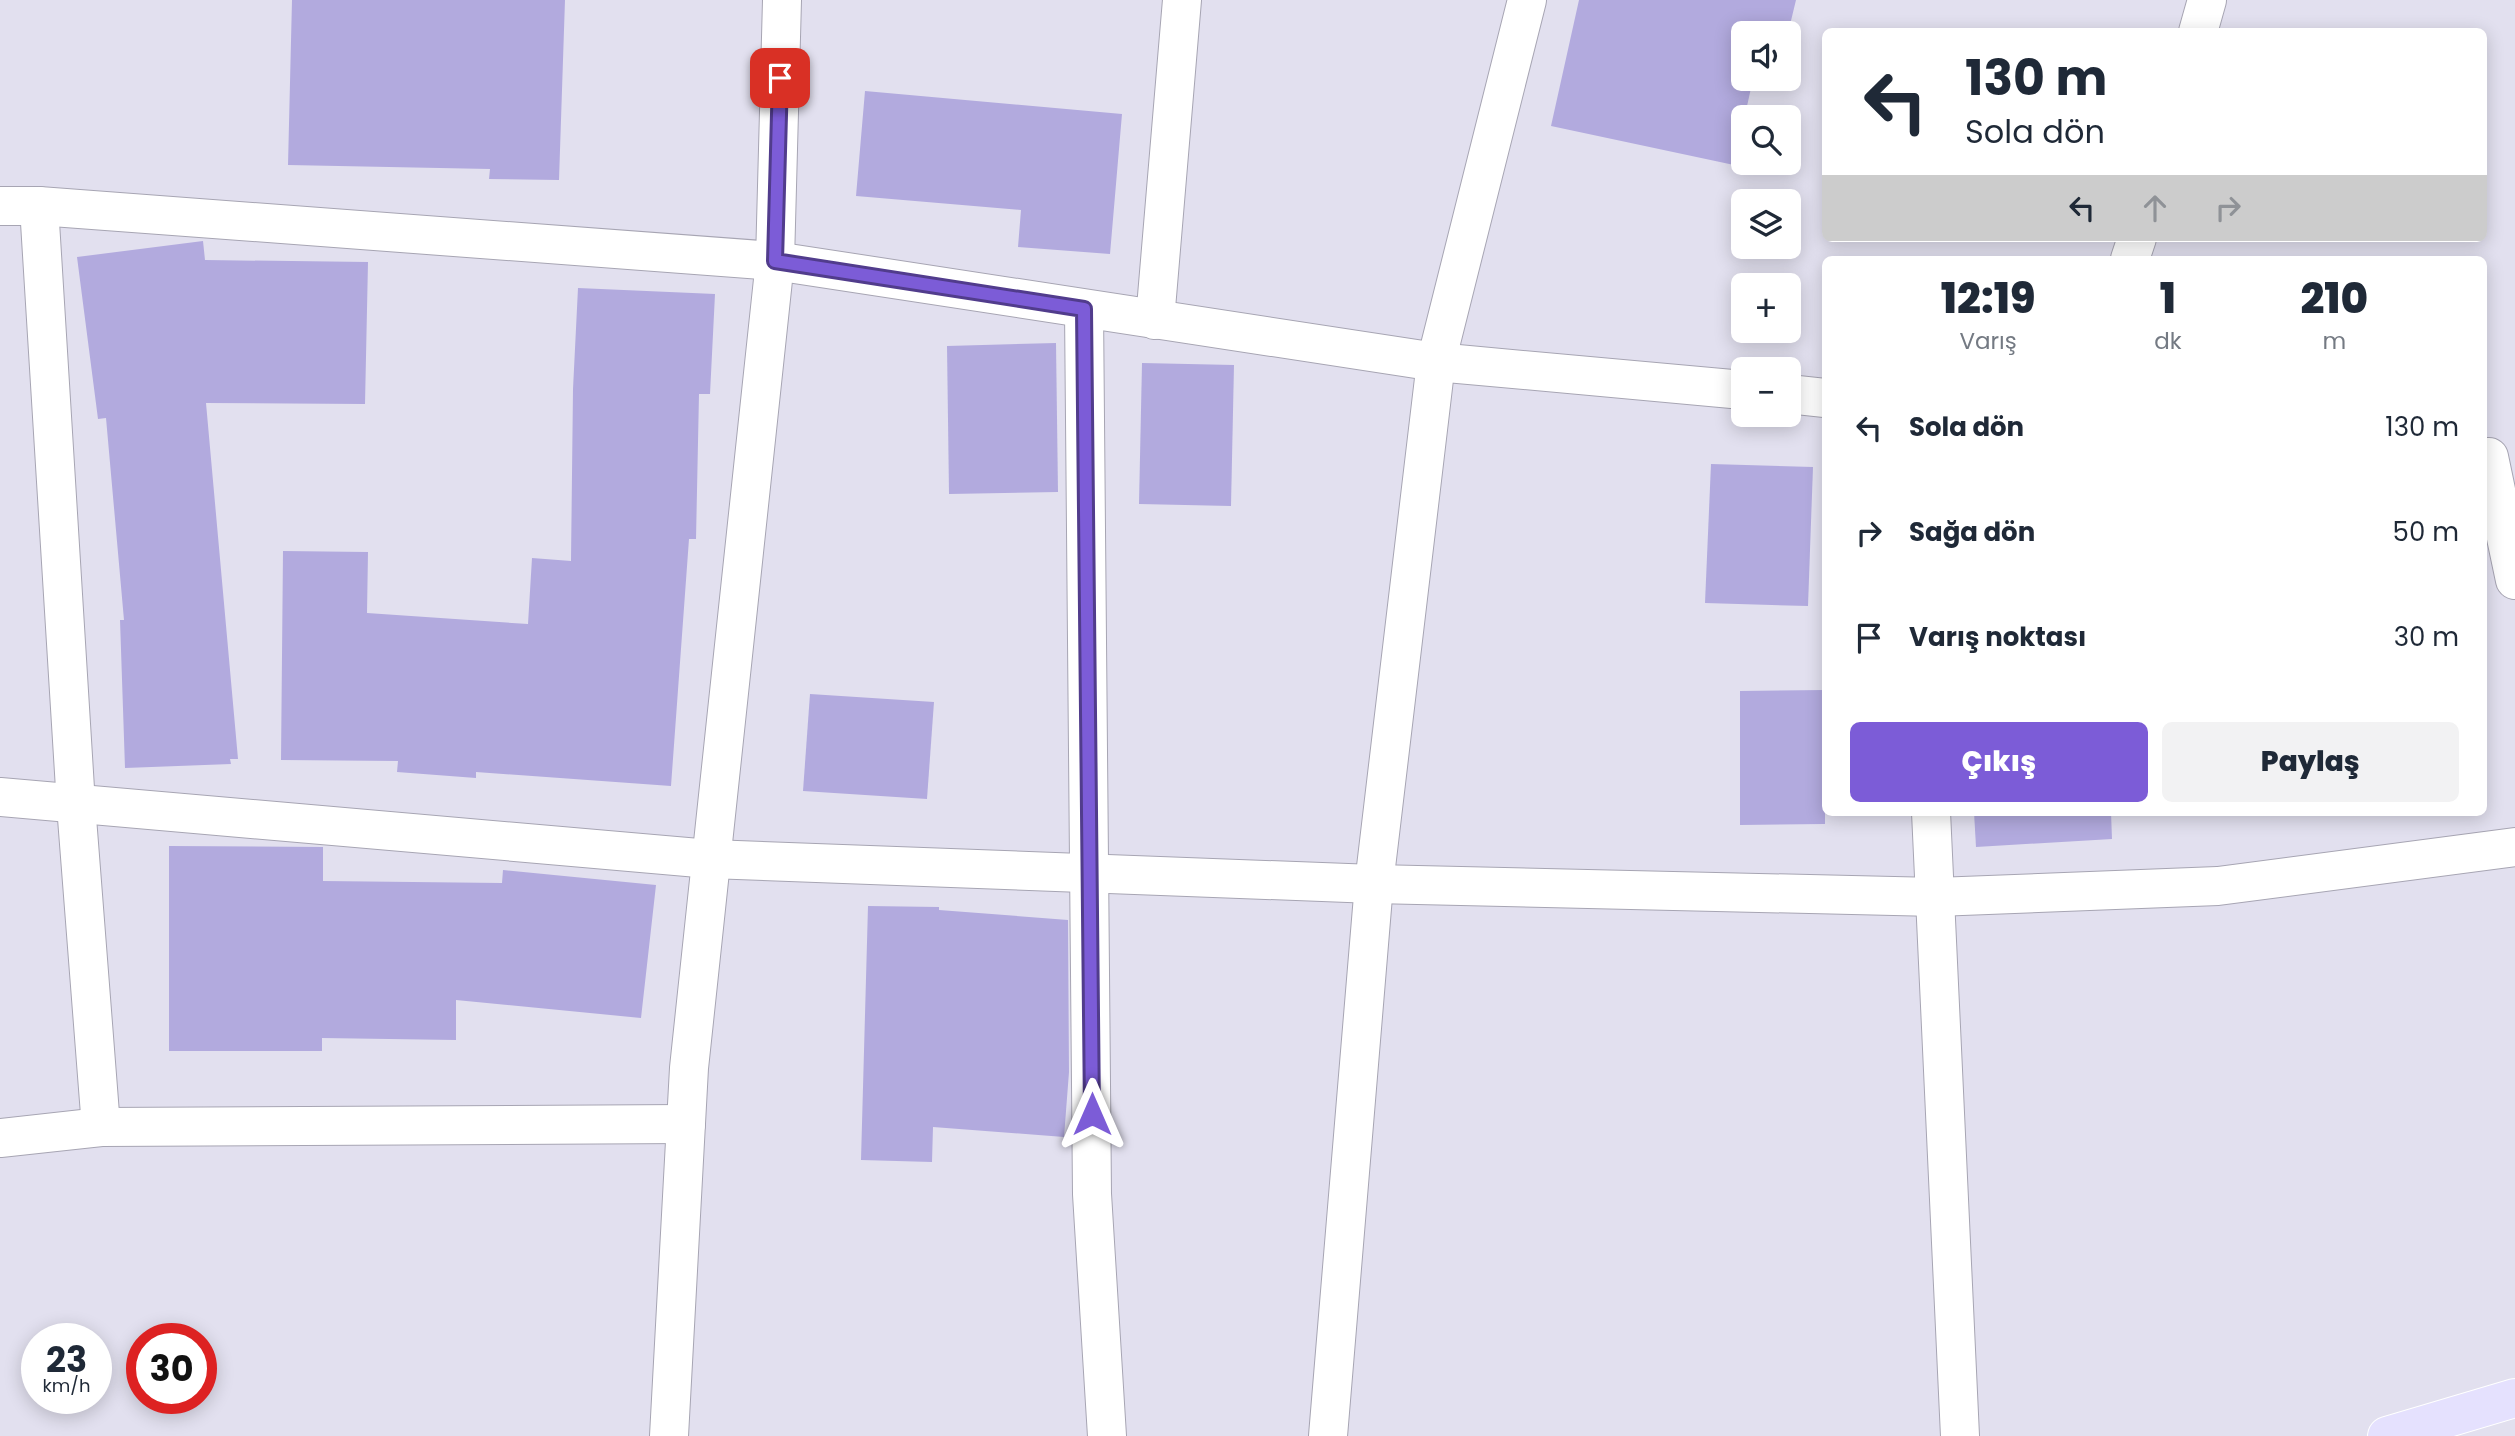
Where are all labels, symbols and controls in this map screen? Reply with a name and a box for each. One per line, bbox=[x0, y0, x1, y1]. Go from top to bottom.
map controls bbox=[1731, 21, 1801, 427]
button: sound bbox=[1731, 21, 1801, 91]
text: 130 m bbox=[1965, 44, 2107, 112]
pin bbox=[750, 48, 810, 108]
icon: left bbox=[1850, 56, 1941, 147]
icon: arrive bbox=[761, 59, 799, 97]
button: search bbox=[1731, 105, 1801, 175]
text: Sola dön bbox=[1965, 109, 2105, 154]
button: layers bbox=[1731, 189, 1801, 259]
icon: left bbox=[2063, 189, 2101, 227]
icon: ahead bbox=[2136, 189, 2174, 227]
icon: right bbox=[2209, 189, 2247, 227]
text: 12:19 bbox=[1941, 269, 2035, 328]
text: 1 bbox=[2160, 269, 2176, 328]
text: 210 bbox=[2300, 269, 2368, 328]
button: + bbox=[1731, 273, 1801, 343]
text: Varış bbox=[1959, 325, 2017, 357]
text: dk bbox=[2154, 325, 2182, 357]
text: m bbox=[2322, 325, 2346, 357]
button: − bbox=[1731, 357, 1801, 427]
icon: left bbox=[1850, 409, 1888, 447]
text: Sola dön bbox=[1909, 409, 2024, 445]
text: 130 m bbox=[2385, 409, 2459, 445]
icon: right bbox=[1850, 514, 1888, 552]
text: Sağa dön bbox=[1909, 514, 2035, 550]
text: 50 m bbox=[2393, 514, 2459, 550]
icon: arrive bbox=[1850, 619, 1888, 657]
text: Varış noktası bbox=[1909, 619, 2086, 655]
text: 30 m bbox=[2394, 619, 2459, 655]
button: Çıkış bbox=[1850, 722, 2148, 802]
button: Paylaş bbox=[2162, 722, 2459, 802]
position arrow bbox=[1055, 1077, 1129, 1151]
speed limit sign: 30 bbox=[126, 1323, 217, 1414]
text: 23 bbox=[46, 1335, 87, 1384]
text: km/h bbox=[43, 1373, 90, 1398]

